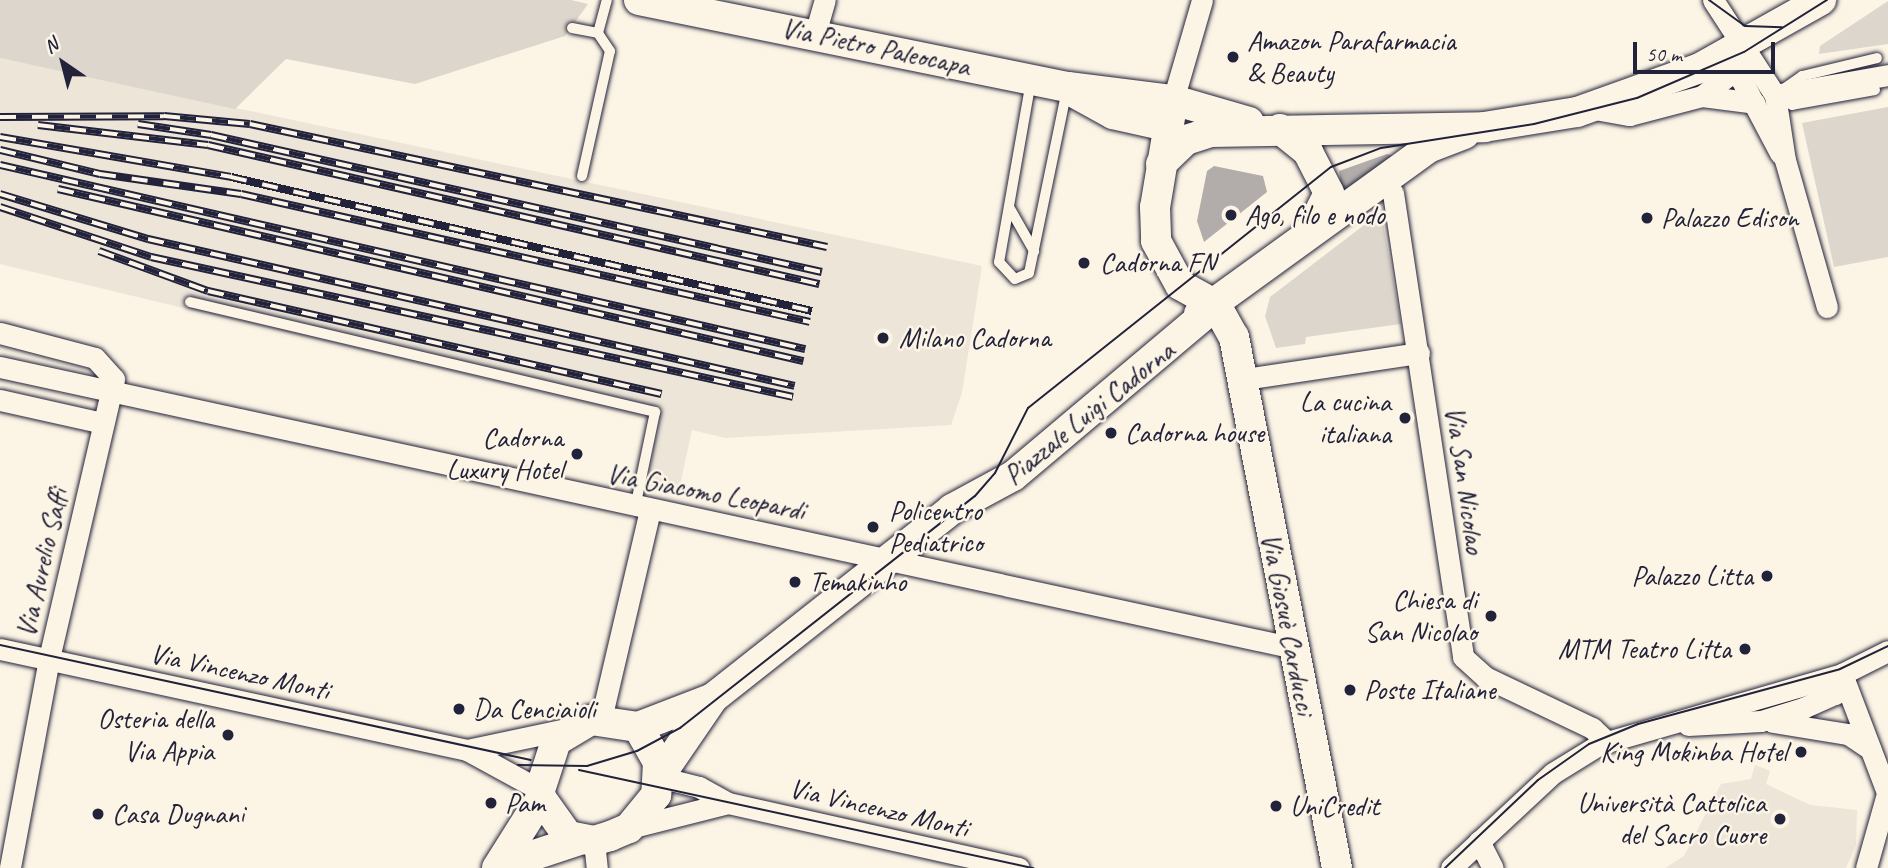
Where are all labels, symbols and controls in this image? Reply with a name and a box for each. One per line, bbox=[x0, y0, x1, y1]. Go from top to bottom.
street label: Via Pietro Paleocapa bbox=[778, 11, 974, 83]
place label: Amazon Parafarmacia & Beauty bbox=[1247, 24, 1457, 90]
north arrow bbox=[28, 28, 98, 98]
scale bar bbox=[1636, 28, 1778, 72]
text: N bbox=[39, 33, 63, 59]
text: 50 m bbox=[1646, 41, 1682, 67]
marker: Amazon Parafarmacia & Beauty bbox=[1225, 49, 1241, 65]
place label: Ago, filo e nodo bbox=[1245, 198, 1385, 232]
place label: Palazzo Edison bbox=[1661, 201, 1798, 235]
marker: Ago, filo e nodo bbox=[1223, 207, 1239, 223]
marker: Palazzo Edison bbox=[1639, 210, 1655, 226]
place label: Cadorna FN bbox=[1100, 246, 1216, 280]
marker: Cadorna FN bbox=[1074, 253, 1094, 273]
place label: Milano Cadorna bbox=[899, 321, 1050, 355]
marker: Milano Cadorna bbox=[873, 328, 893, 348]
street label: Piazzale Luigi Cadorna bbox=[997, 334, 1181, 492]
place label: La cucina italiana bbox=[1301, 385, 1391, 451]
street label: Via San Nicolao bbox=[1438, 403, 1492, 557]
marker: La cucina italiana bbox=[1397, 410, 1413, 426]
place label: Cadorna house bbox=[1125, 416, 1264, 450]
place label: Cadorna Luxury Hotel bbox=[446, 421, 563, 487]
marker: Cadorna house bbox=[1103, 425, 1119, 441]
marker: Cadorna Luxury Hotel bbox=[569, 446, 585, 462]
street label: Via Giacomo Leopardi bbox=[605, 456, 807, 528]
street label: Via Aurelio Saffi bbox=[9, 486, 75, 640]
place label: Policentro Pediatrico bbox=[889, 494, 983, 560]
marker: Policentro Pediatrico bbox=[863, 517, 883, 537]
street label: Via Giosuè Carducci bbox=[1254, 530, 1322, 718]
place label: Palazzo Litta bbox=[1631, 559, 1753, 593]
place label: Temakinho bbox=[809, 565, 906, 599]
marker: Palazzo Litta bbox=[1759, 568, 1775, 584]
marker: Temakinho bbox=[787, 574, 803, 590]
place label: Chiesa di San Nicolao bbox=[1364, 583, 1477, 649]
marker: Chiesa di San Nicolao bbox=[1483, 608, 1499, 624]
place label: MTM Teatro Litta bbox=[1558, 632, 1731, 666]
street label: Via Vincenzo Monti bbox=[147, 637, 333, 707]
marker: MTM Teatro Litta bbox=[1737, 641, 1753, 657]
place label: Poste Italiane bbox=[1364, 673, 1497, 707]
marker: Poste Italiane bbox=[1342, 682, 1358, 698]
place label: Da Cenciaioli bbox=[473, 692, 595, 726]
marker: Da Cenciaioli bbox=[451, 701, 467, 717]
place label: Osteria della Via Appia bbox=[98, 702, 214, 768]
marker: Osteria della Via Appia bbox=[220, 727, 236, 743]
place label: King Mokinba Hotel bbox=[1601, 735, 1787, 769]
marker: King Mokinba Hotel bbox=[1793, 744, 1809, 760]
street label: Via Vincenzo Monti bbox=[786, 771, 972, 845]
place label: Pam bbox=[505, 786, 545, 820]
place label: Università Cattolica del Sacro Cuore bbox=[1577, 786, 1766, 852]
place label: UniCredit bbox=[1290, 789, 1379, 823]
marker: Pam bbox=[483, 795, 499, 811]
place label: Casa Dugnani bbox=[112, 797, 243, 831]
marker: UniCredit bbox=[1268, 798, 1284, 814]
marker: Casa Dugnani bbox=[90, 806, 106, 822]
marker: Università Cattolica del Sacro Cuore bbox=[1772, 811, 1788, 827]

